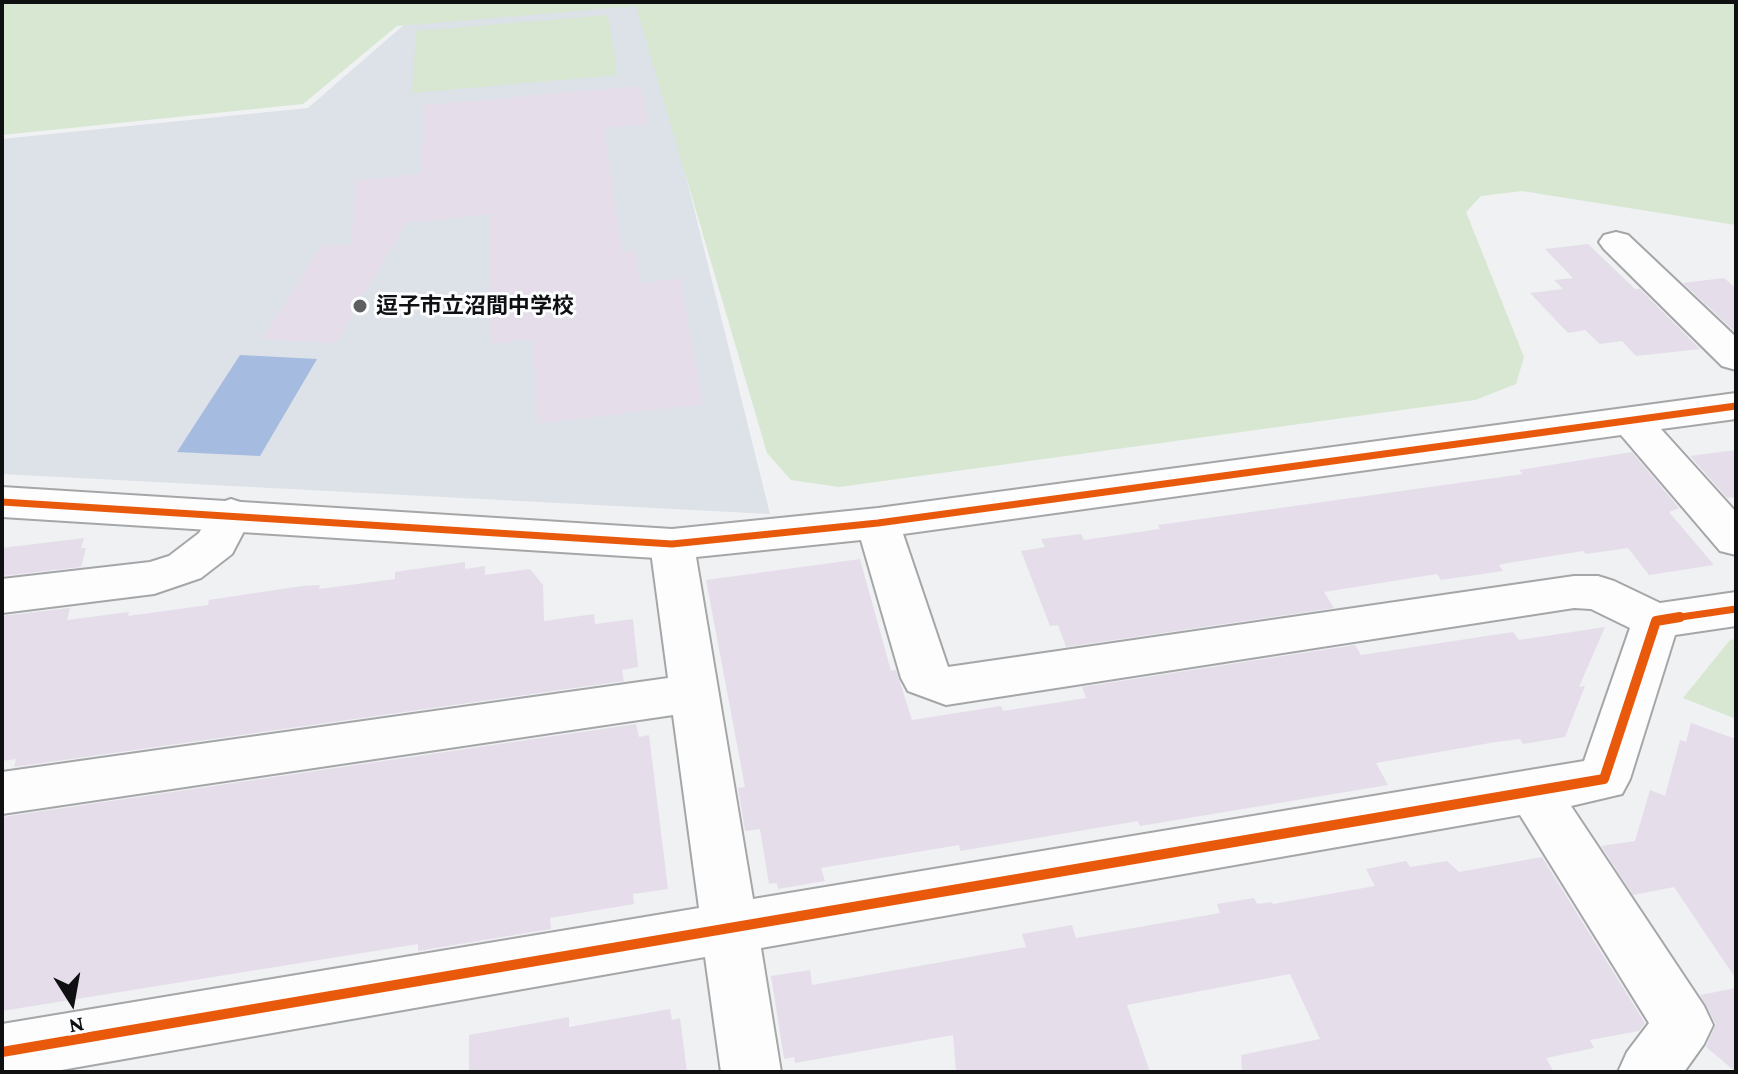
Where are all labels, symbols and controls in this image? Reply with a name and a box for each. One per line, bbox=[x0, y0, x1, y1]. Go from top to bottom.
place label: 逗子市立沼間中学校 bbox=[376, 293, 574, 319]
marker: 逗子市立沼間中学校 bbox=[351, 297, 369, 315]
north arrow bbox=[32, 962, 112, 1042]
text: N bbox=[67, 1012, 86, 1040]

